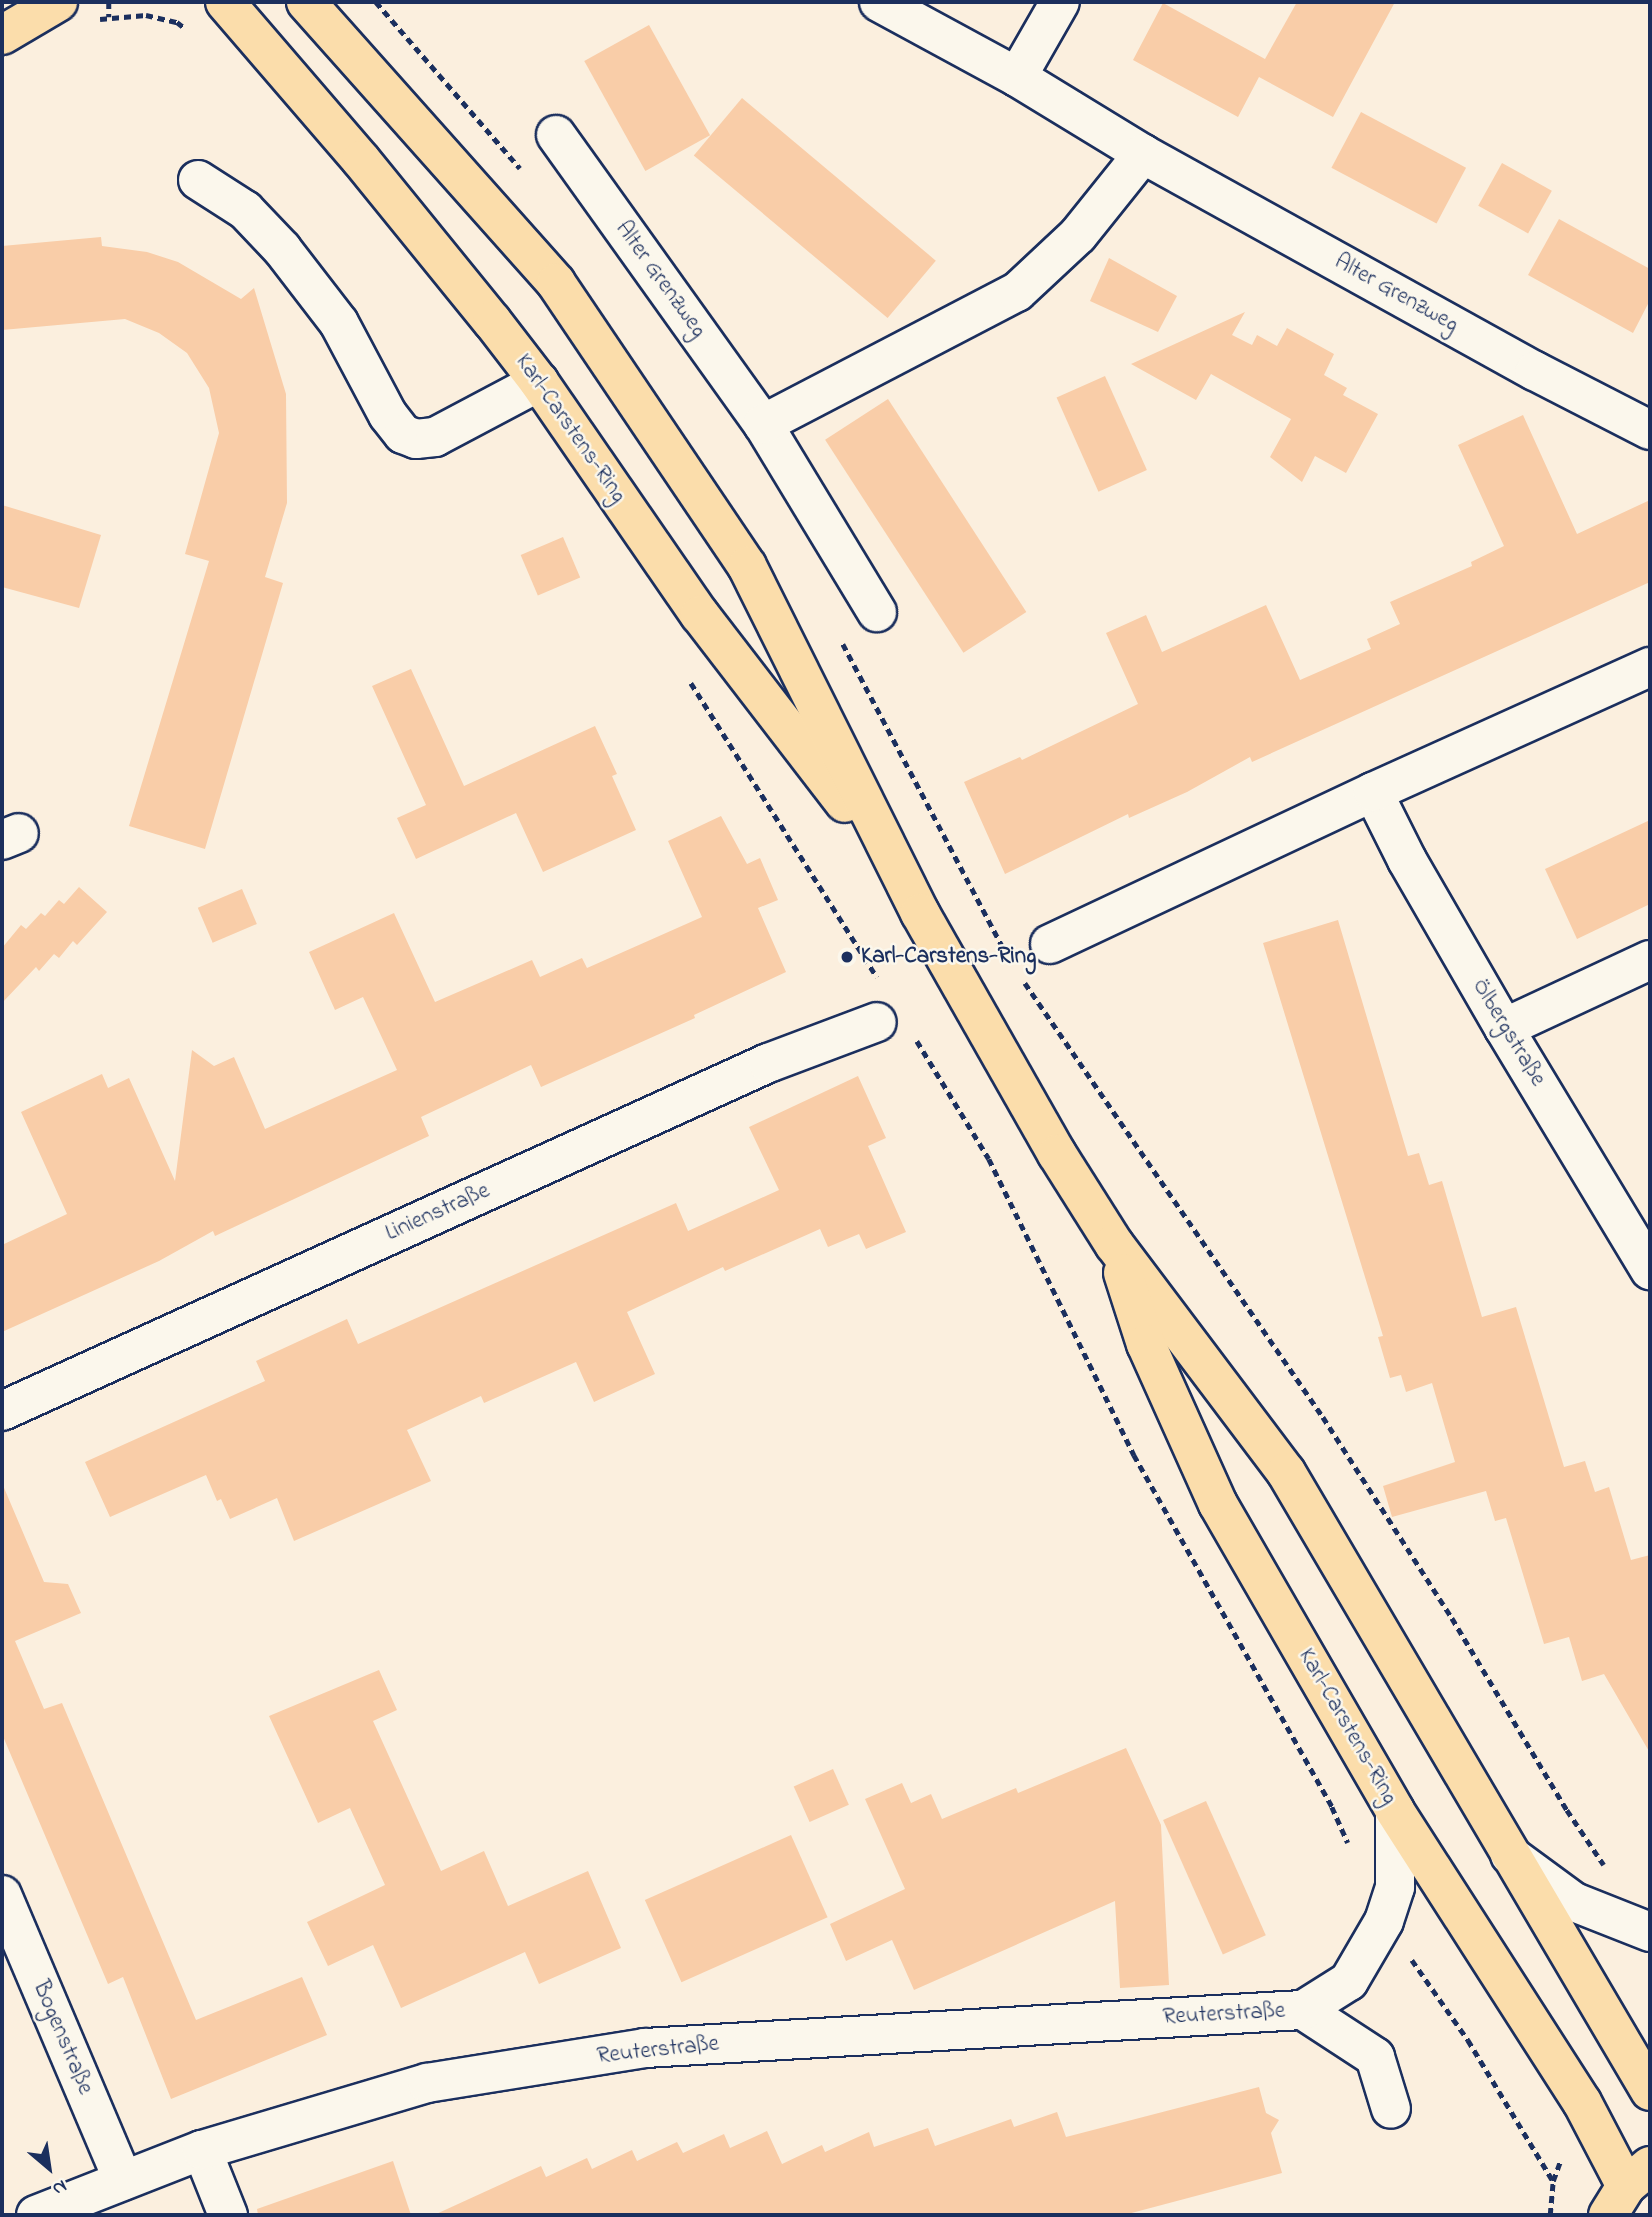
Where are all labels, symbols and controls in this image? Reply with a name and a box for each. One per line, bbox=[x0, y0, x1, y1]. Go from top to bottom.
street label: Alter Grenzweg bbox=[608, 216, 712, 344]
street label: Alter Grenzweg bbox=[1329, 249, 1463, 339]
street label: Karl-Carstens-Ring bbox=[508, 349, 632, 509]
place label: Karl-Carstens-Ring bbox=[861, 943, 1036, 971]
marker: Karl-Carstens-Ring bbox=[839, 949, 855, 965]
street label: Ölbergstraße bbox=[1465, 974, 1551, 1092]
street label: Linienstraße bbox=[382, 1178, 494, 1248]
street label: Karl-Carstens-Ring bbox=[1291, 1644, 1403, 1810]
street label: Bogenstraße bbox=[26, 1977, 98, 2099]
street label: Reuterstraße bbox=[1162, 1998, 1286, 2032]
street label: Reuterstraße bbox=[596, 2031, 720, 2071]
north arrow bbox=[14, 2133, 84, 2203]
text: N bbox=[47, 2172, 72, 2202]

